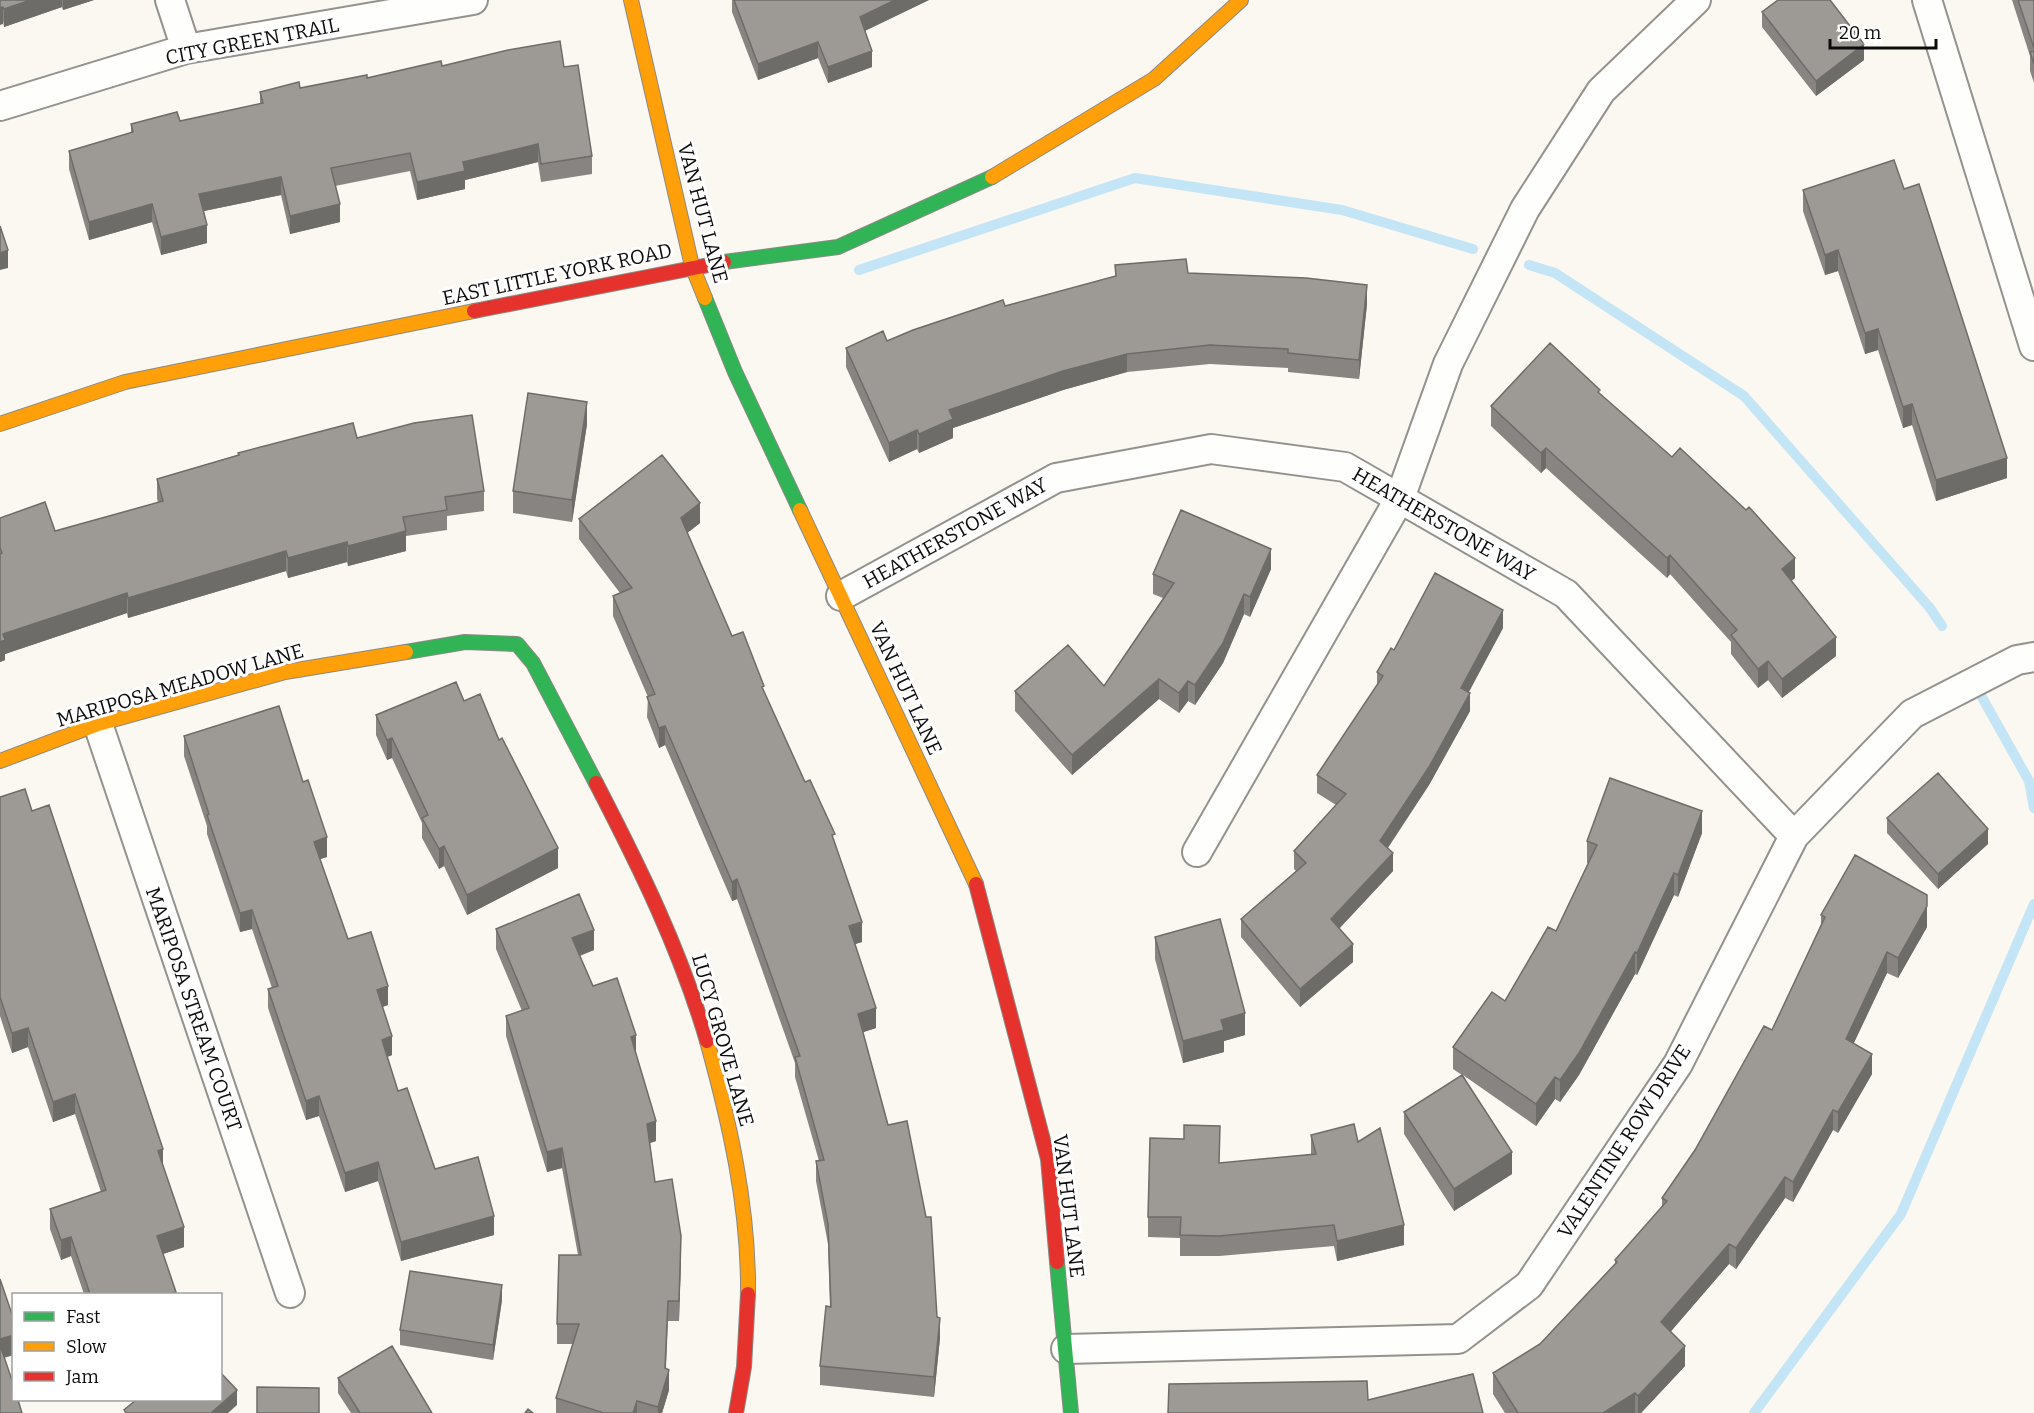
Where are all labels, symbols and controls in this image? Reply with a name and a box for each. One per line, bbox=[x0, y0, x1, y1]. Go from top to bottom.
street label: CITY GREEN TRAIL bbox=[163, 12, 341, 70]
scale bar bbox=[1830, 12, 1936, 50]
text: 20 m bbox=[1839, 22, 1881, 44]
street label: VAN HUT LANE bbox=[673, 140, 733, 286]
street label: EAST LITTLE YORK ROAD bbox=[440, 238, 674, 310]
street label: HEATHERSTONE WAY bbox=[1348, 462, 1540, 586]
street label: HEATHERSTONE WAY bbox=[859, 472, 1052, 594]
street label: VAN HUT LANE bbox=[865, 617, 947, 759]
street label: MARIPOSA MEADOW LANE bbox=[54, 638, 306, 732]
street label: MARIPOSA STREAM COURT bbox=[141, 884, 247, 1135]
street label: LUCY GROVE LANE bbox=[687, 951, 759, 1129]
street label: VALENTINE ROW DRIVE bbox=[1552, 1040, 1696, 1242]
street label: VAN HUT LANE bbox=[1048, 1133, 1090, 1279]
legend bbox=[12, 1293, 222, 1401]
text: Fast bbox=[66, 1306, 101, 1328]
text: Slow bbox=[66, 1336, 107, 1358]
text: Jam bbox=[65, 1366, 99, 1388]

